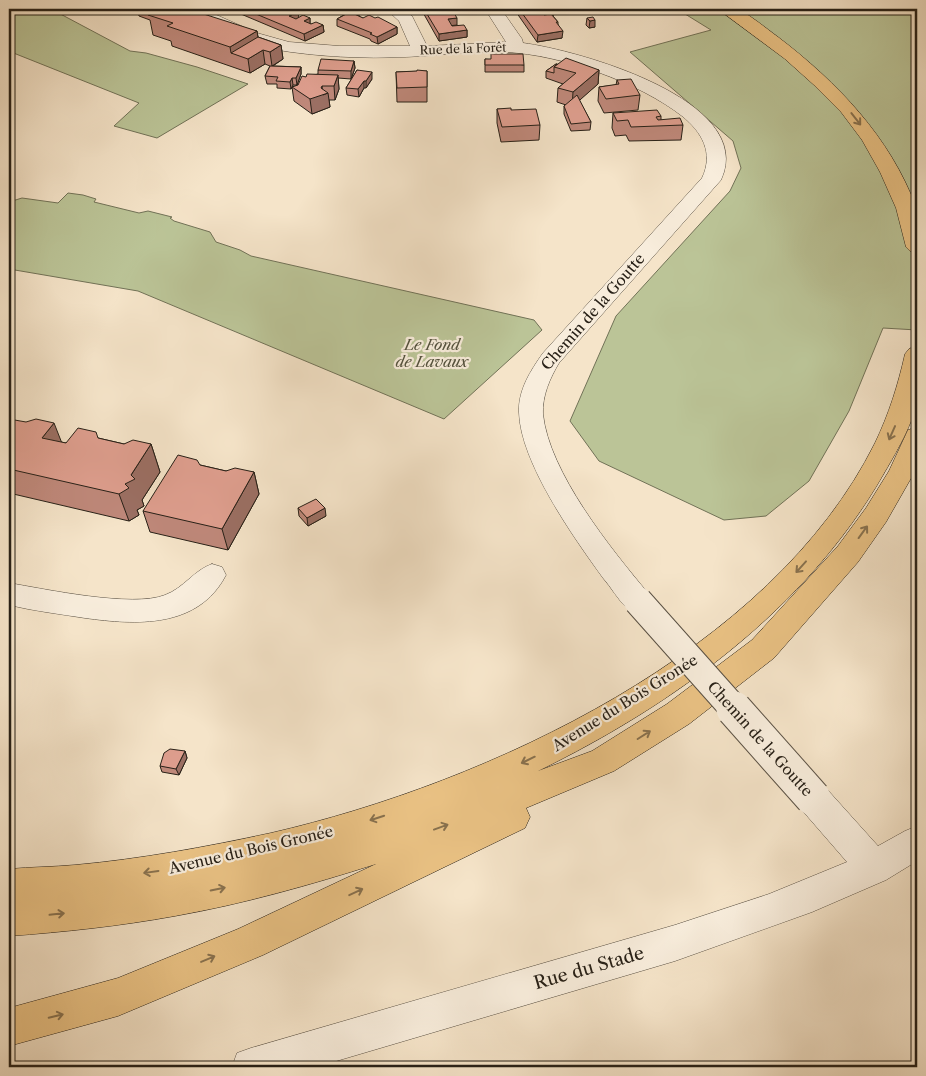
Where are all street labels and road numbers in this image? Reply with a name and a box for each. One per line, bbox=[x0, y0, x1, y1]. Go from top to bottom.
street label: Rue de la Forêt bbox=[419, 39, 507, 58]
street label: Chemin de la Goutte bbox=[537, 249, 649, 374]
street label: Avenue du Bois Gronée bbox=[548, 650, 701, 756]
street label: Chemin de la Goutte bbox=[704, 677, 817, 800]
street label: Avenue du Bois Gronée bbox=[166, 821, 335, 878]
street label: Rue du Stade bbox=[531, 942, 647, 994]

